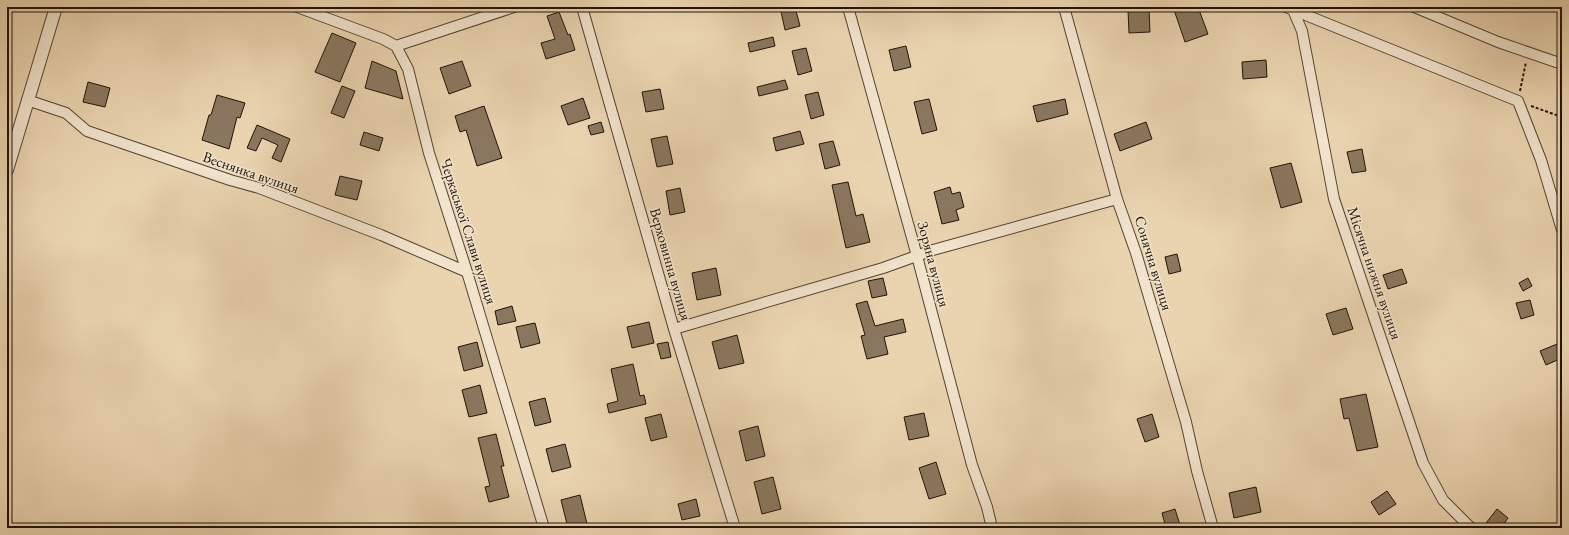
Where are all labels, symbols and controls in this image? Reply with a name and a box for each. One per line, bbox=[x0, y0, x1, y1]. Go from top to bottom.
street label: Веснянка вулиця bbox=[200, 147, 302, 197]
street label: Черкаської Слави вулиця bbox=[436, 156, 502, 307]
street label: Місячна нижня вулиця bbox=[1343, 204, 1407, 342]
street label: Верховинна вулиця bbox=[646, 206, 696, 323]
street label: Сонячна вулиця bbox=[1131, 213, 1177, 313]
street label: Зоряна вулиця bbox=[913, 219, 955, 309]

